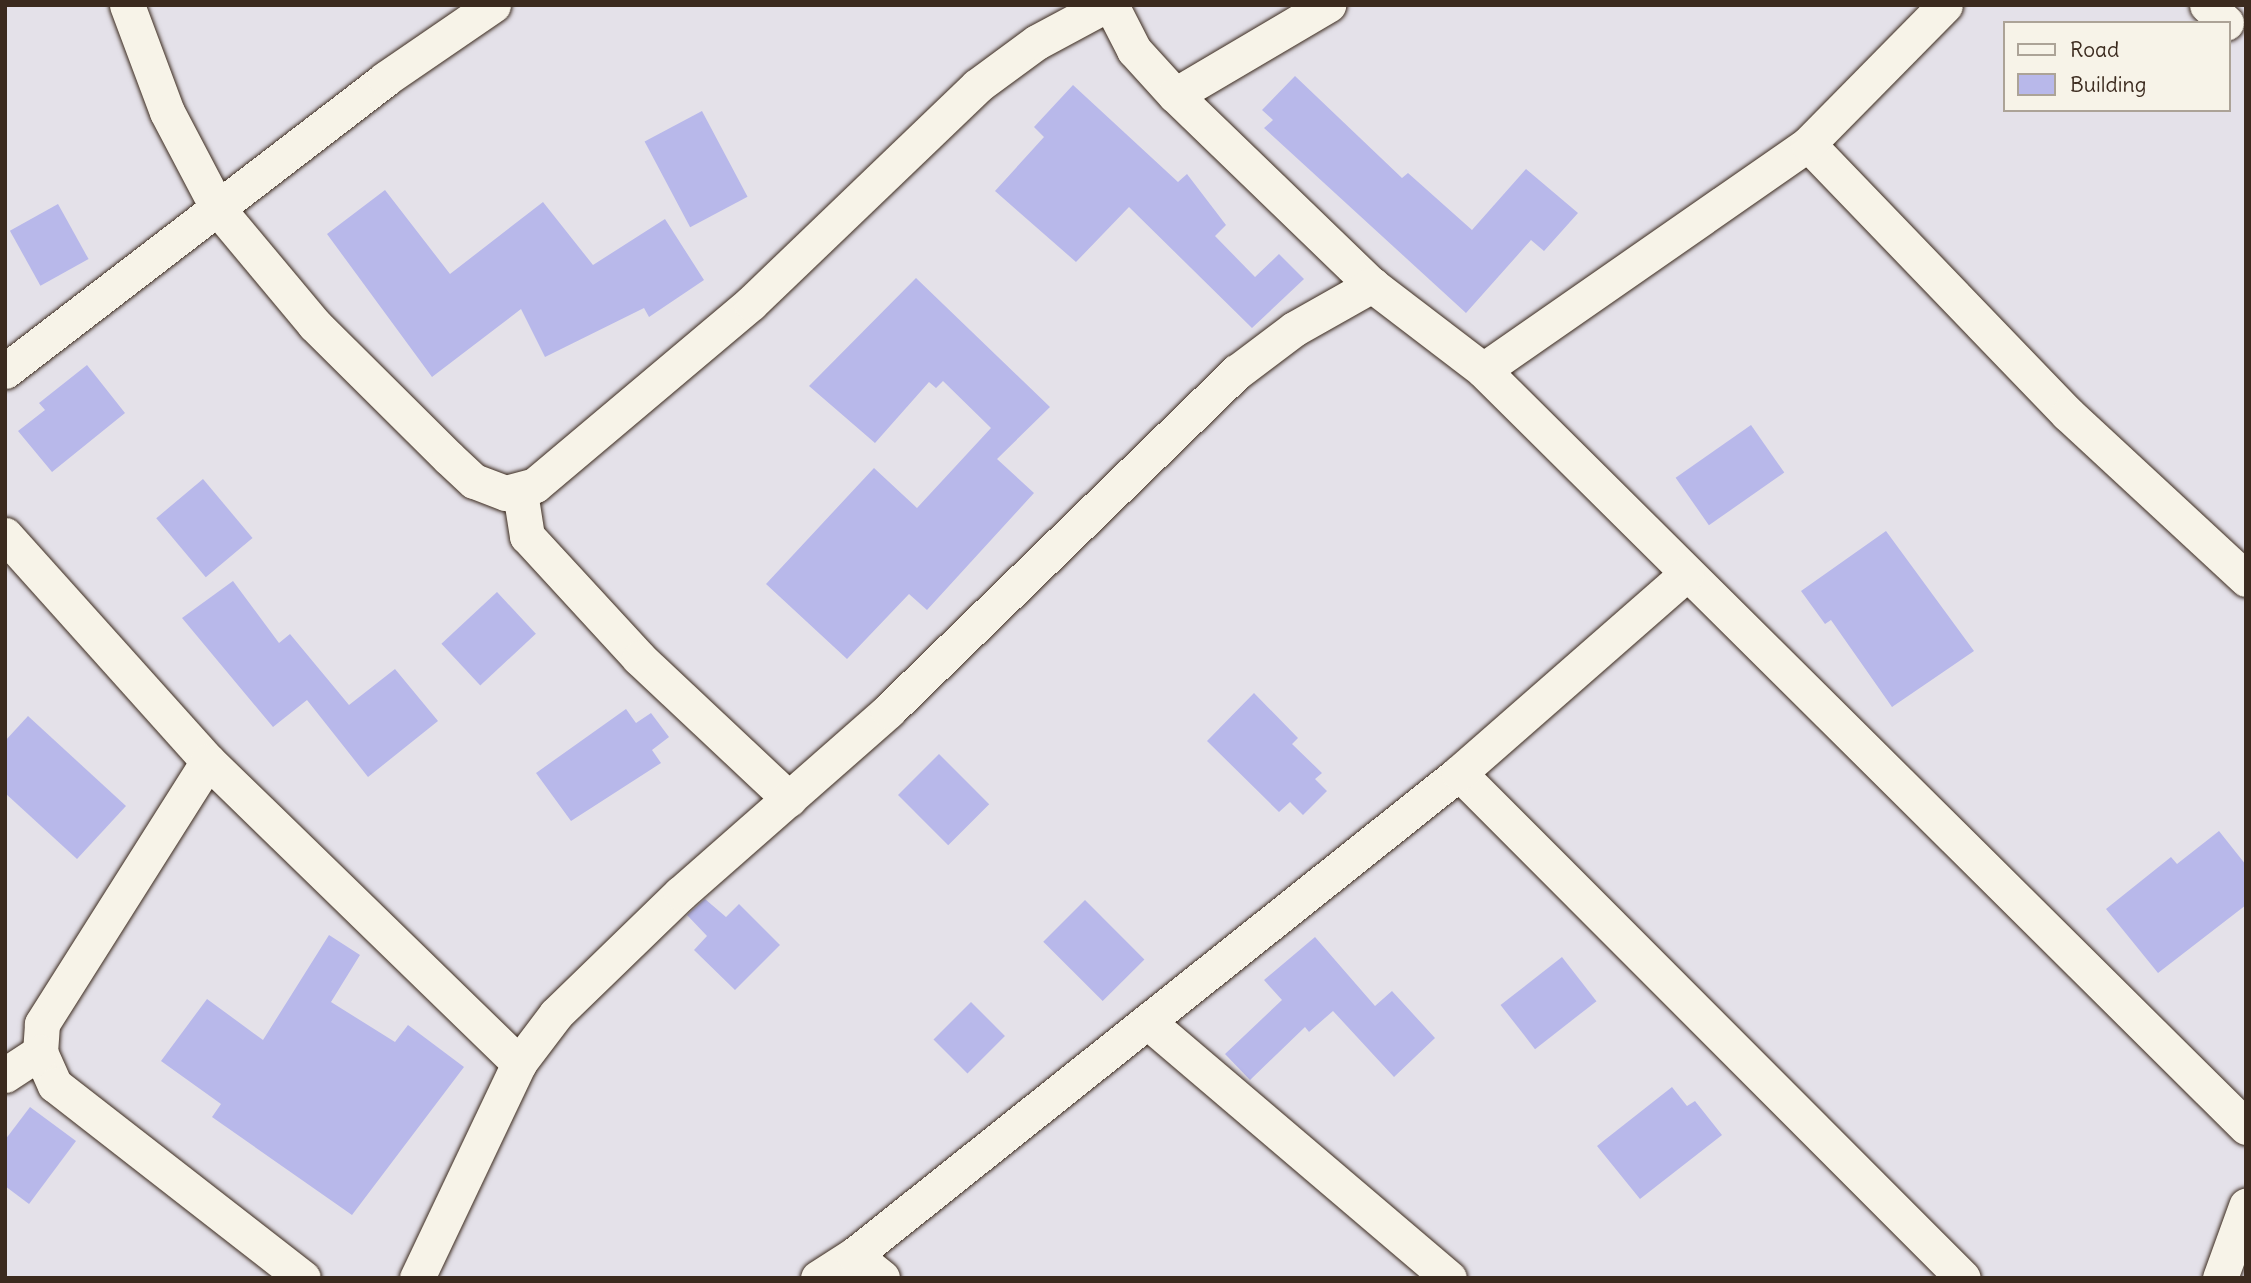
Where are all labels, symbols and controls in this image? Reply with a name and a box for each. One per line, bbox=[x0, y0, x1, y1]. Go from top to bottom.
legend bbox=[2002, 21, 2230, 112]
text: Road bbox=[2070, 36, 2119, 63]
text: Building bbox=[2070, 71, 2146, 98]

